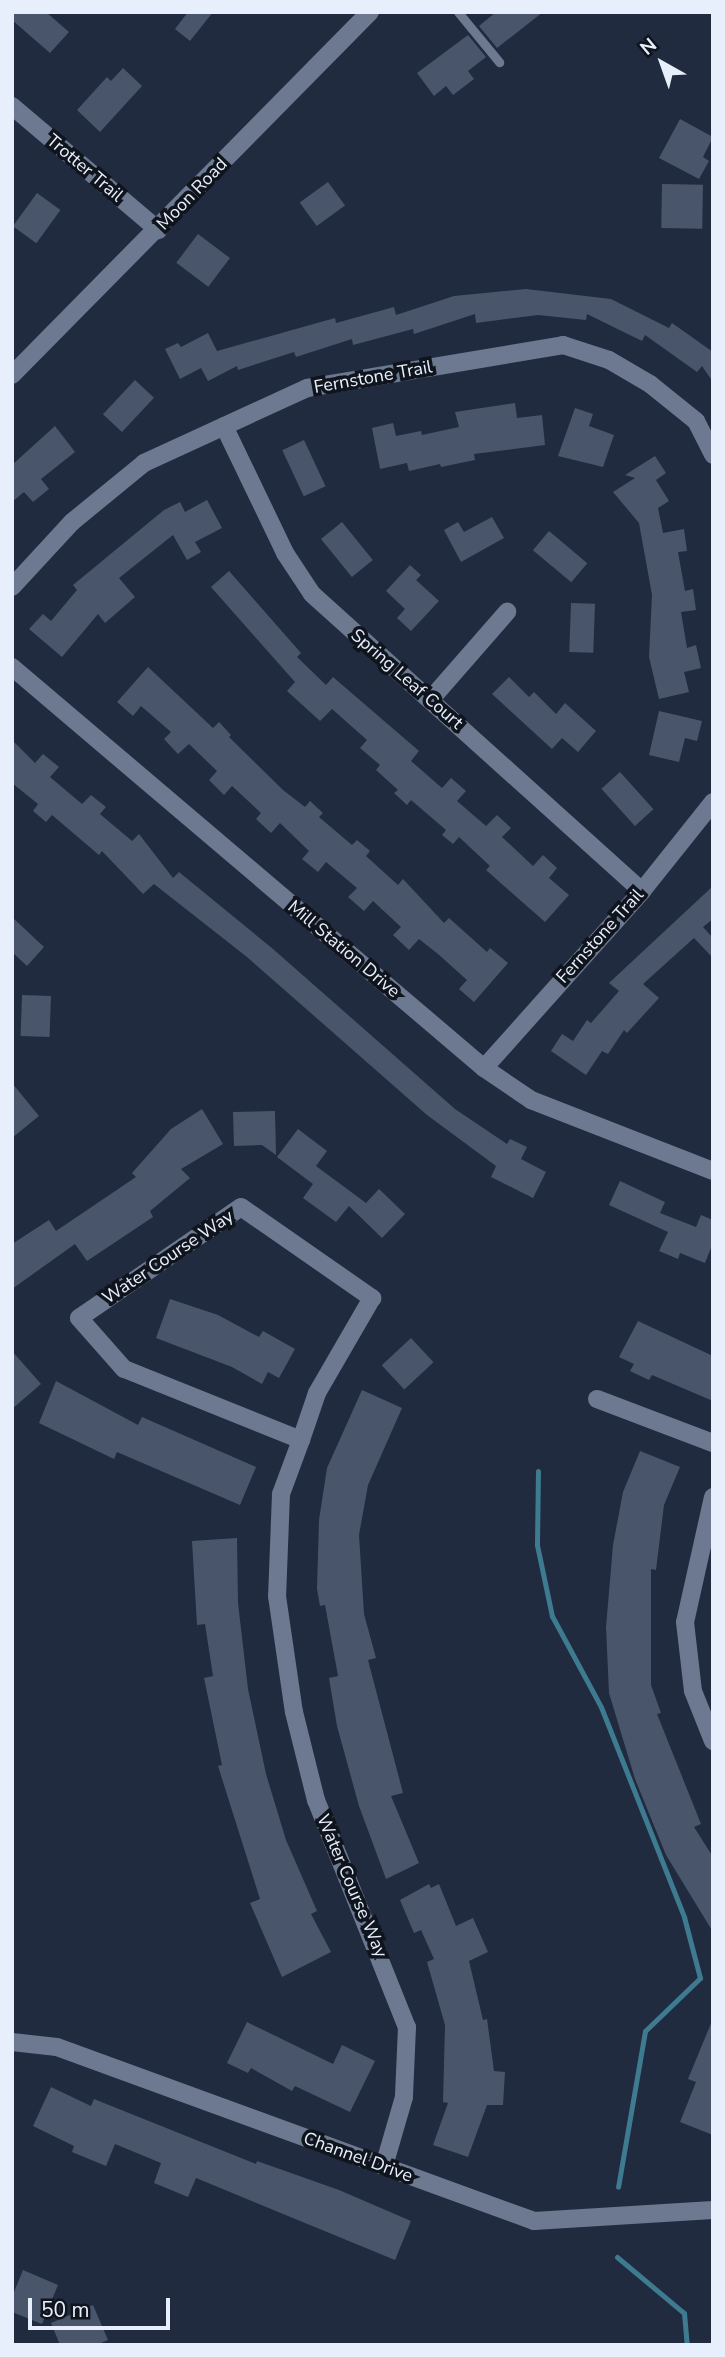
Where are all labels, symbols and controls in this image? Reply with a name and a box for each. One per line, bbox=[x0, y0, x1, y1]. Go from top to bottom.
north arrow bbox=[627, 28, 697, 98]
text: N bbox=[635, 32, 662, 61]
street label: Trotter Trail bbox=[42, 130, 128, 206]
street label: Moon Road bbox=[152, 153, 232, 235]
street label: Fernstone Trail bbox=[312, 356, 434, 398]
street label: Spring Leaf Court bbox=[346, 624, 468, 734]
street label: Fernstone Trail bbox=[552, 884, 648, 988]
street label: Mill Station Drive bbox=[284, 896, 404, 1002]
street label: Water Course Way bbox=[98, 1205, 238, 1309]
street label: Water Course Way bbox=[312, 1811, 392, 1961]
street label: Channel Drive bbox=[300, 2127, 416, 2187]
scale bar bbox=[32, 2284, 173, 2328]
text: 50 m bbox=[41, 2296, 90, 2324]

